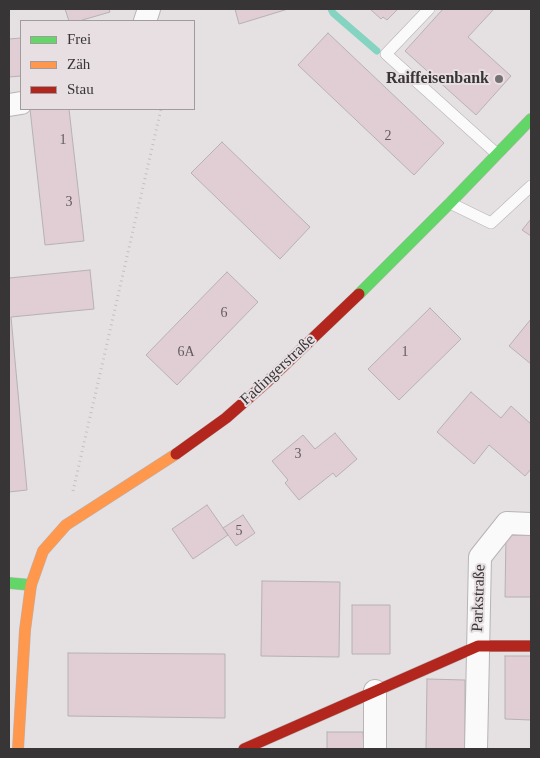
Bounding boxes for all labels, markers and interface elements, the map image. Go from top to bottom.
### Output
legend [20,20,195,110]
text: Frei [67,31,91,47]
text: Zäh [67,56,90,72]
place label: Raiffeisenbank [386,69,489,89]
marker: Raiffeisenbank [493,73,505,85]
text: Stau [67,81,94,97]
house number: 2 [384,128,392,144]
house number: 1 [60,132,66,148]
house number: 3 [66,194,72,210]
house number: 6 [220,305,228,321]
street label: Fadingerstraße [237,331,319,409]
house number: 6A [177,344,195,360]
house number: 1 [402,344,408,360]
house number: 3 [294,446,302,462]
house number: 5 [235,523,242,539]
street label: Parkstraße [468,564,490,632]

